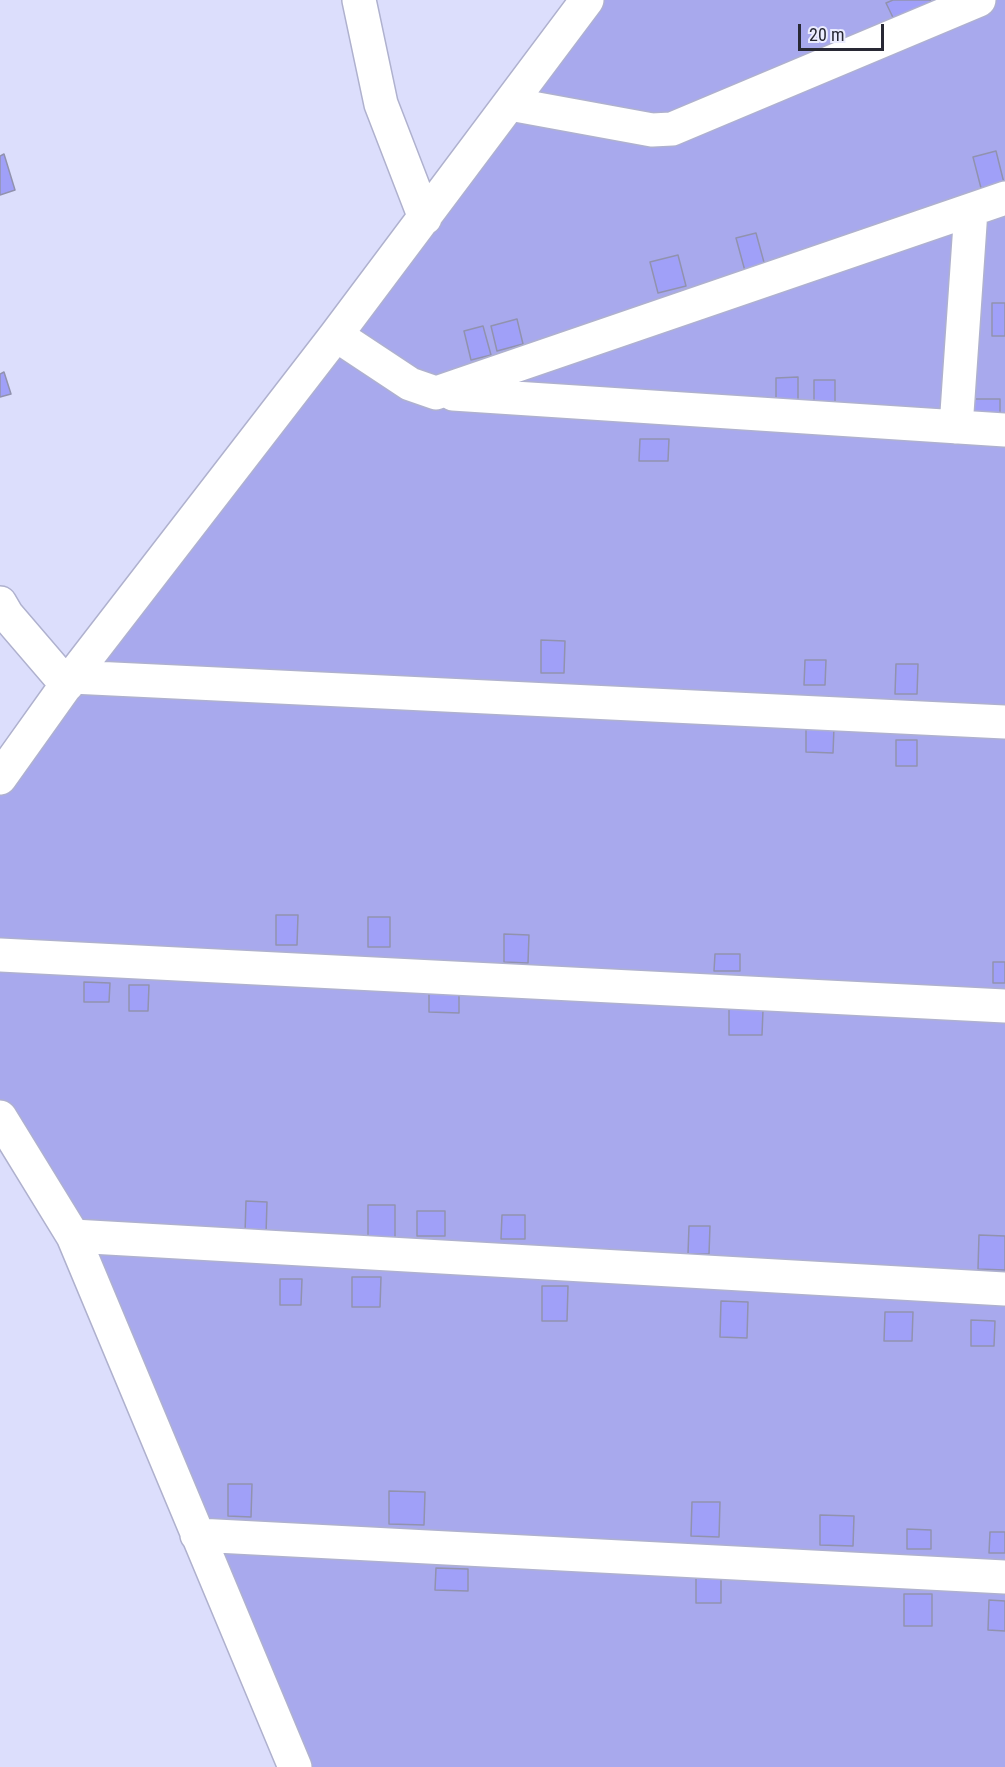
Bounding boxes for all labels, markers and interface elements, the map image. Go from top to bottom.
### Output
scale bar [801,12,886,50]
text: 20 m [809,24,844,45]

